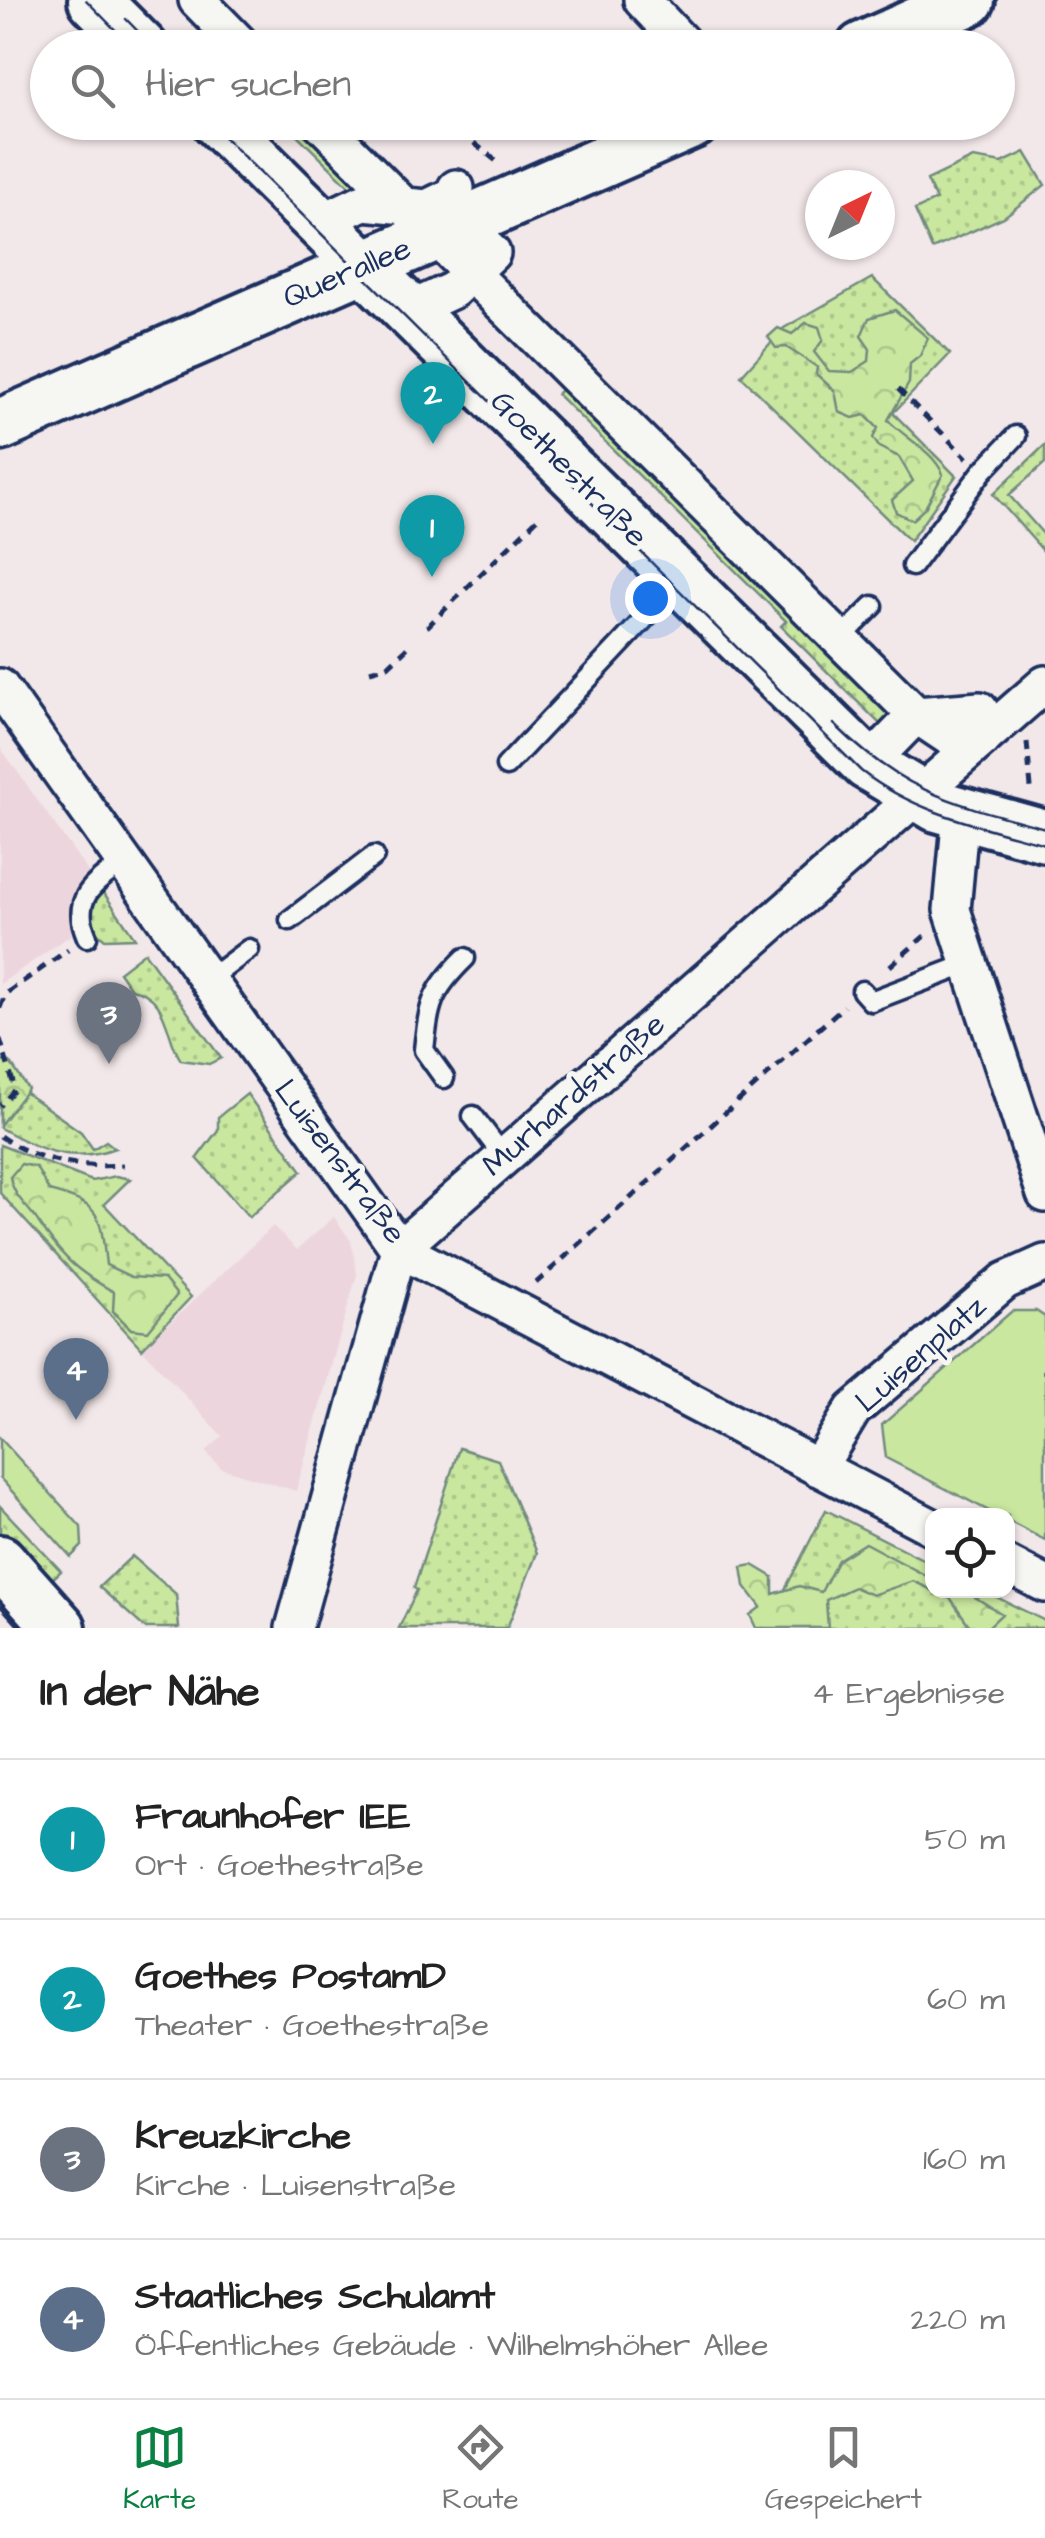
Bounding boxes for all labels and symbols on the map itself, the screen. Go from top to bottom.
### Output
north arrow [805,170,895,260]
street label: Querallee [276,226,418,320]
pin: 2 [400,362,466,444]
street label: Goethestraße [480,380,658,558]
pin: 1 [400,494,464,577]
your location [625,573,676,624]
pin: 3 [76,982,142,1064]
street label: Murhardstraße [473,1003,675,1187]
street label: Luisenstraße [263,1070,417,1254]
street label: Luisenplatz [846,1284,996,1424]
pin: 4 [44,1338,108,1420]

